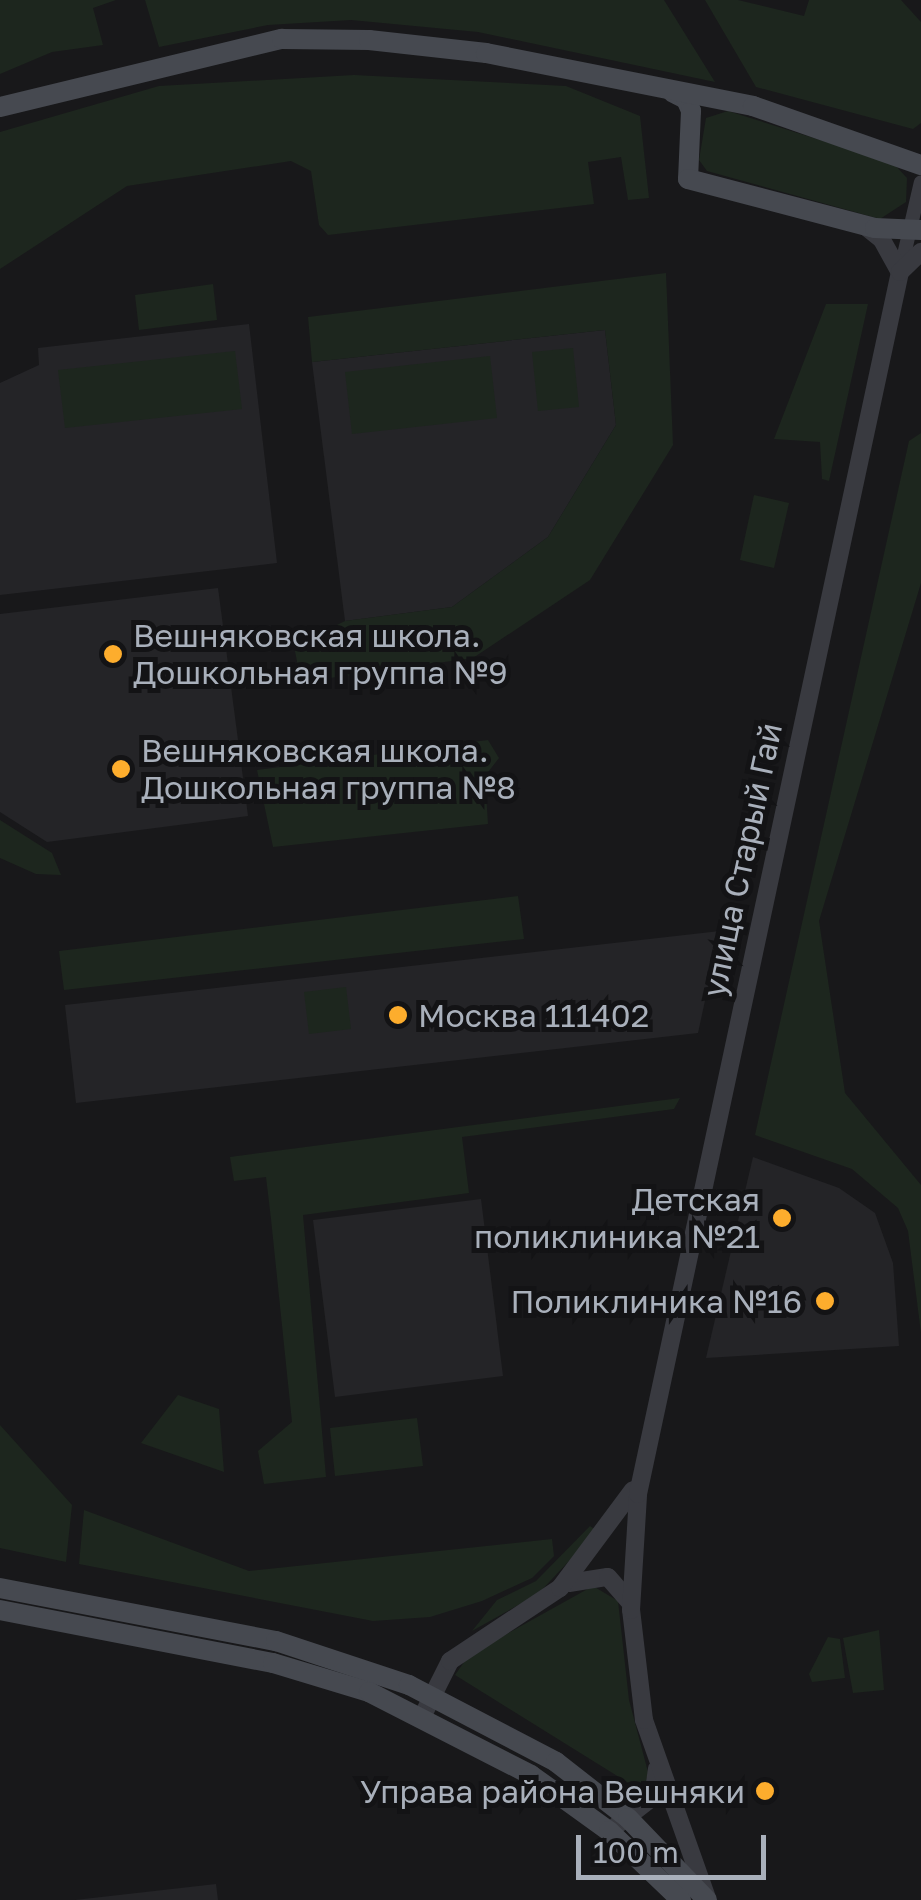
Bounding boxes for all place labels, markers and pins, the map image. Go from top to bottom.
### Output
place label: Вешняковская школа. Дошкольная группа №9 [133,617,508,692]
marker: Вешняковская школа. Дошкольная группа №9 [102,643,124,665]
place label: Вешняковская школа. Дошкольная группа №8 [141,732,516,807]
marker: Вешняковская школа. Дошкольная группа №8 [110,758,132,780]
place label: Москва 111402 [418,996,649,1034]
marker: Москва 111402 [387,1004,409,1026]
place label: Детская поликлиника №21 [474,1181,760,1256]
marker: Детская поликлиника №21 [769,1205,795,1231]
place label: Поликлиника №16 [510,1282,802,1320]
marker: Поликлиника №16 [812,1288,838,1314]
place label: Управа района Вешняки [360,1772,745,1810]
marker: Управа района Вешняки [754,1780,776,1802]

